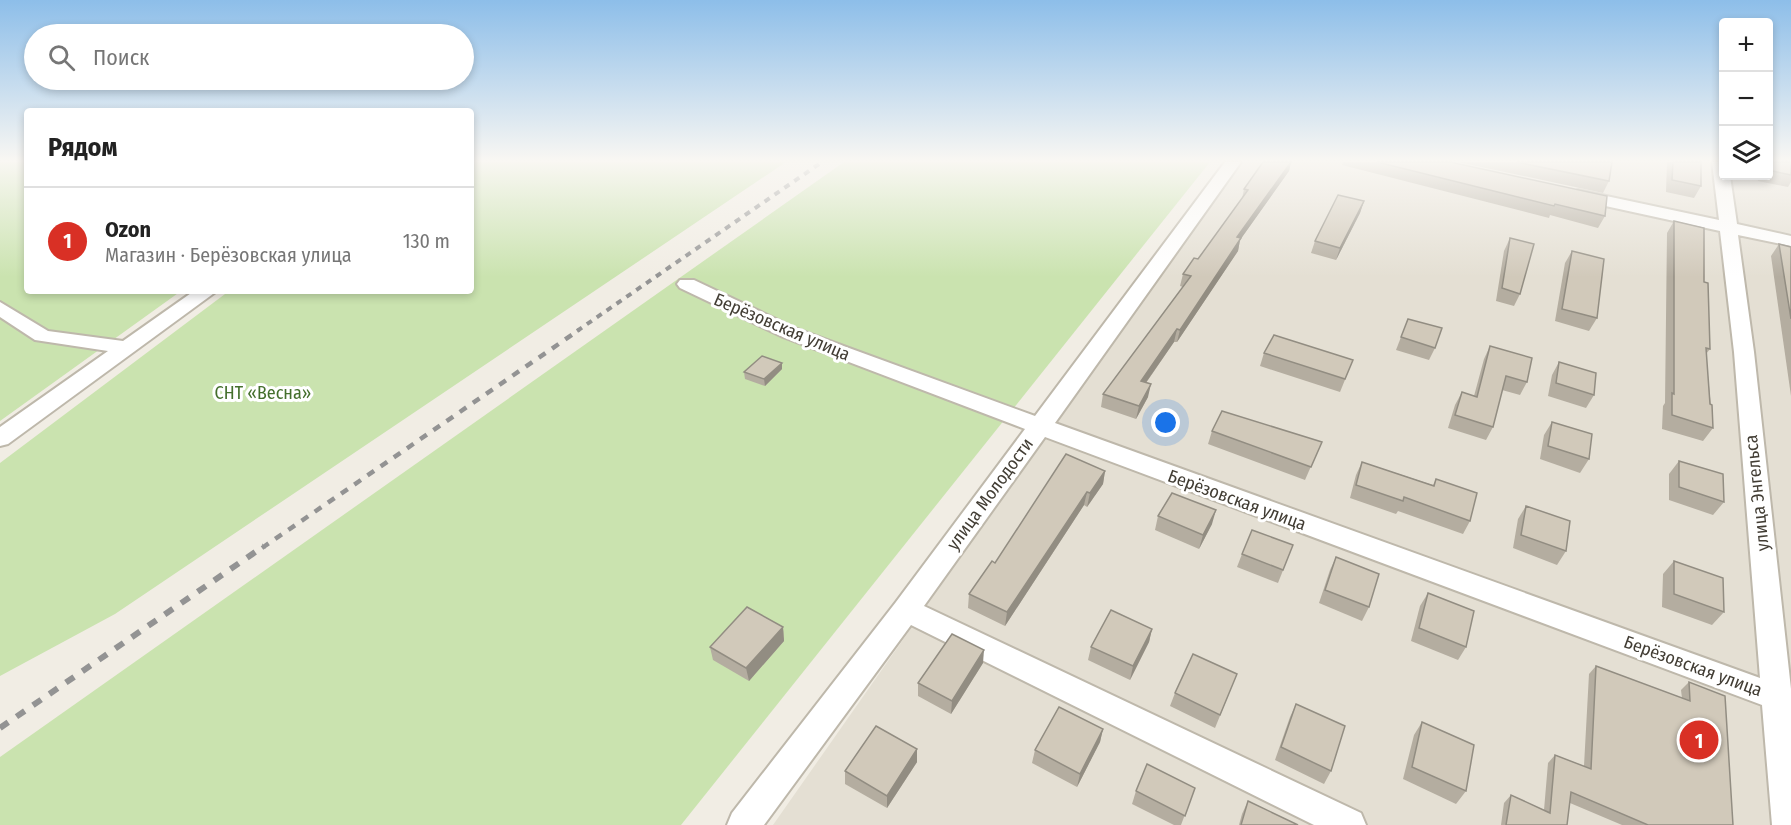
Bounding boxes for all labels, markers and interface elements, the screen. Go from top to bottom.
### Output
map controls [1719,18,1773,180]
button: + [1719,18,1773,72]
search box [24,24,474,90]
icon: search [45,41,78,74]
text: Поиск [93,44,149,71]
button: − [1719,72,1773,126]
button: layers [1719,126,1773,180]
text: Рядом [48,132,117,163]
text: Ozon [105,216,151,243]
text: 1 [63,229,72,253]
text: 130 m [403,229,450,253]
text: Магазин · Берёзовская улица [105,243,352,267]
street label: Берёзовская улица [711,288,854,366]
park label: СНТ «Весна» [215,382,311,404]
your location [1151,408,1180,437]
street label: улица Молодости [942,434,1038,554]
street label: улица Энгельса [1740,434,1774,552]
street label: Берёзовская улица [1165,465,1309,535]
street label: Берёзовская улица [1621,631,1765,701]
pin: 1 [1680,718,1718,762]

